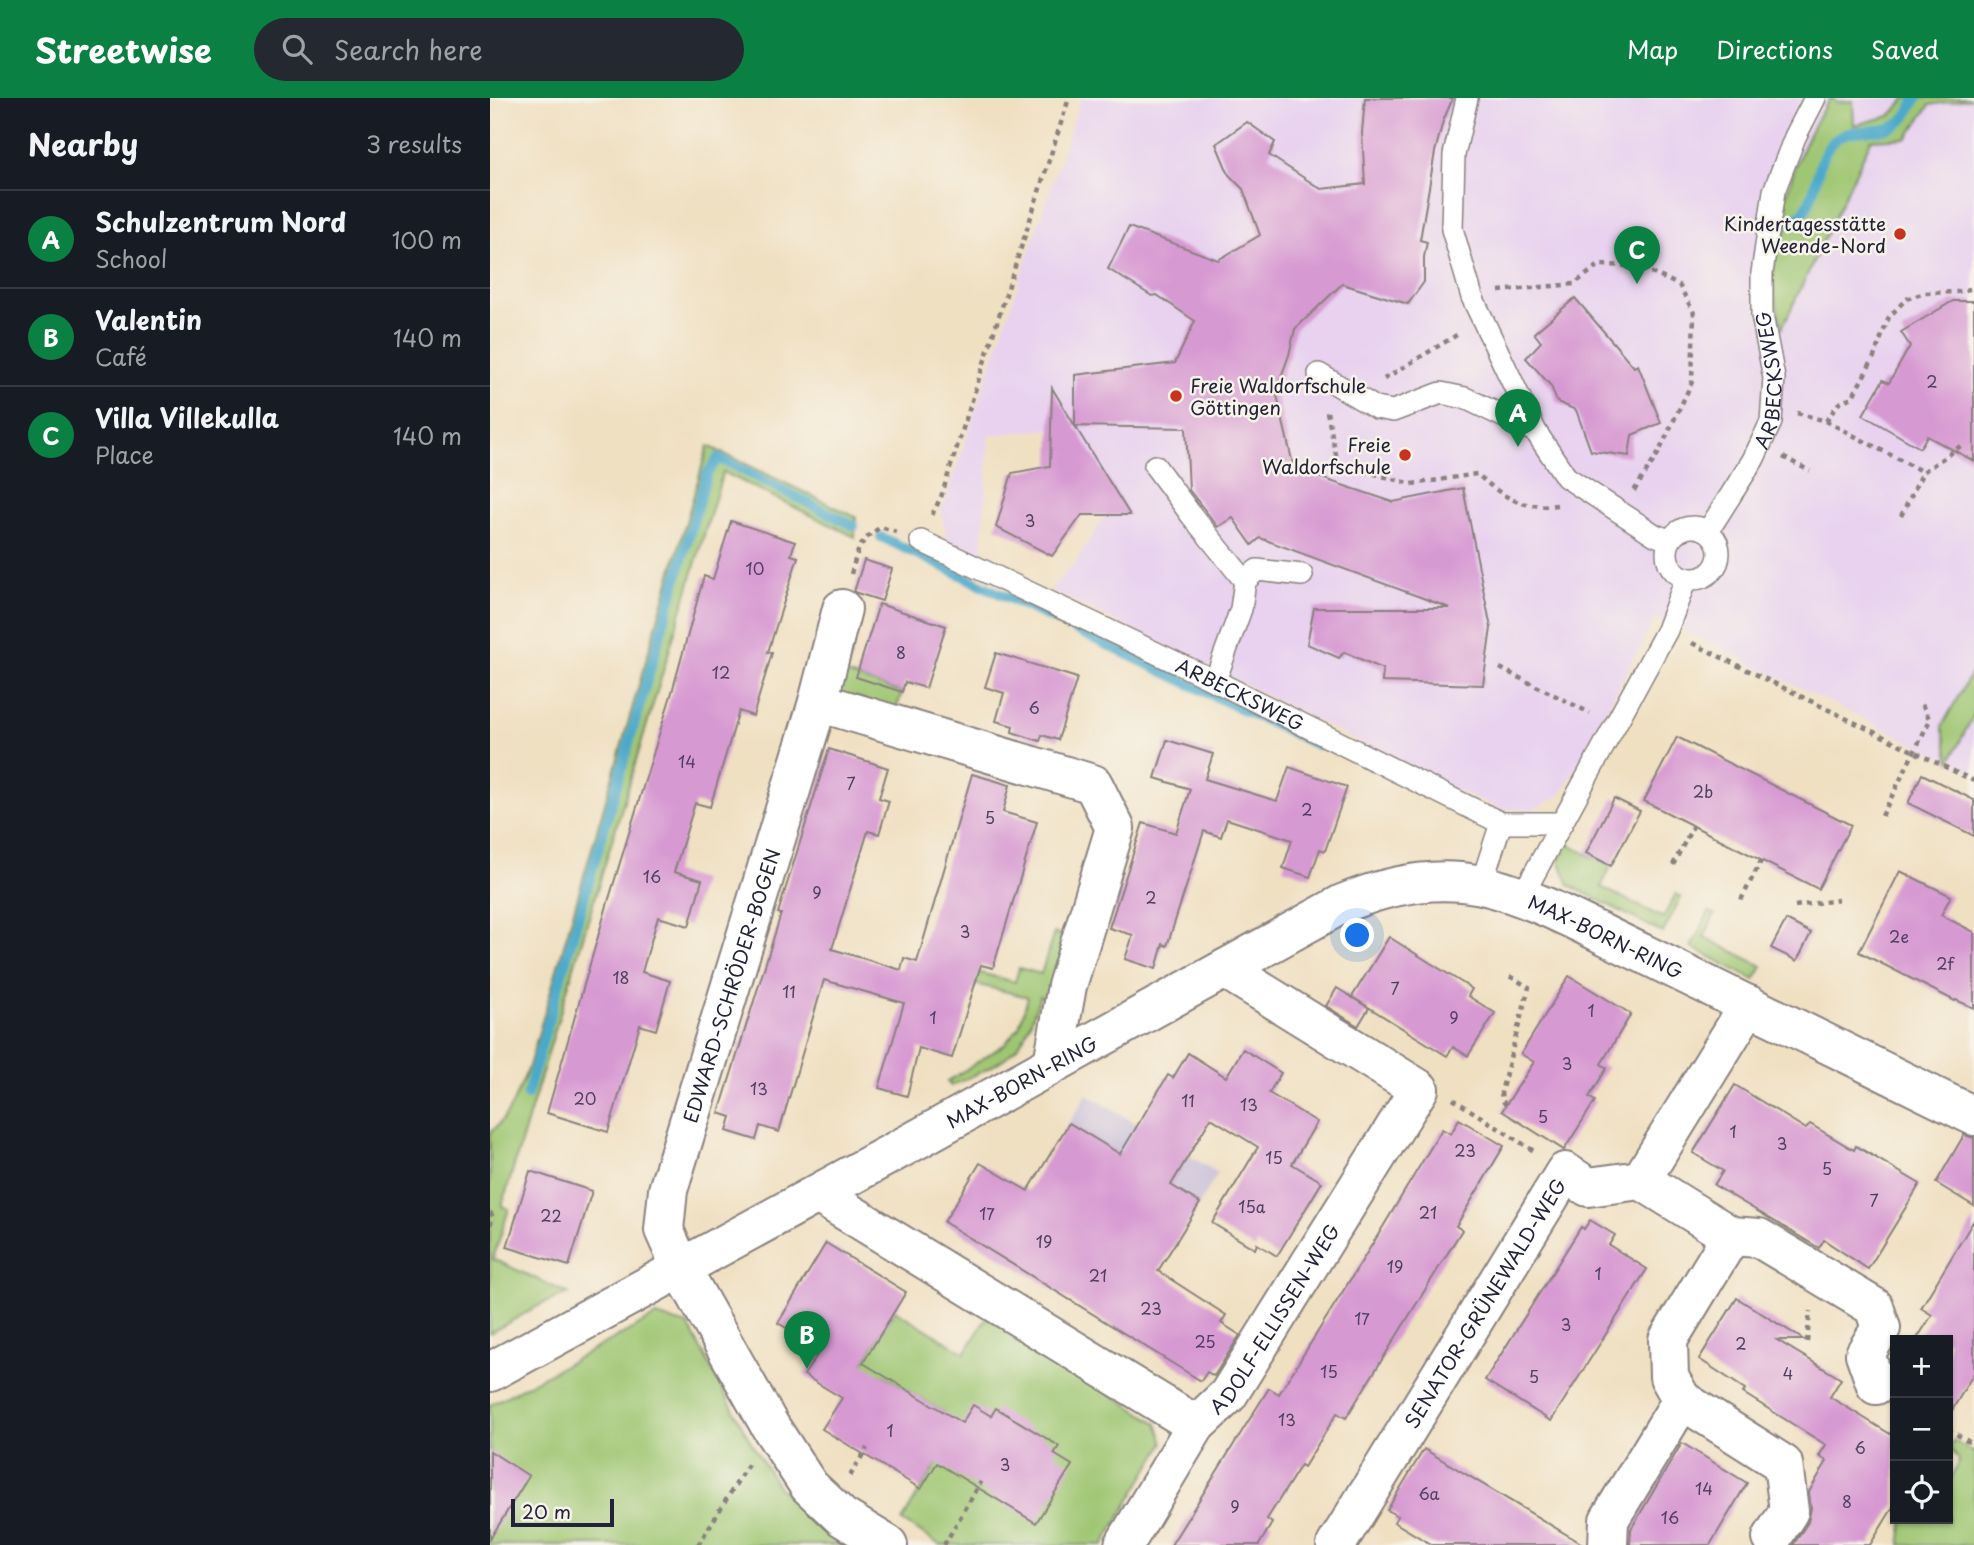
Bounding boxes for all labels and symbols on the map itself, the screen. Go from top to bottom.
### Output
place label: Kindertagesstätte Weende-Nord [1724,209,1886,259]
pin: C [1614,226,1660,284]
marker: Kindertagesstätte Weende-Nord [1892,226,1908,242]
street label: ARBECKSWEG [1746,309,1789,453]
house number: 2 [1926,369,1938,393]
place label: Freie Waldorfschule Göttingen [1190,371,1366,421]
marker: Freie Waldorfschule Göttingen [1168,388,1184,404]
pin: A [1495,389,1541,447]
place label: Freie Waldorfschule [1262,430,1391,480]
marker: Freie Waldorfschule [1397,447,1413,463]
house number: 3 [1025,508,1035,532]
house number: 10 [746,556,764,580]
house number: 8 [896,640,906,664]
street label: ARBECKSWEG [1172,651,1309,737]
house number: 12 [712,660,730,684]
house number: 6 [1028,695,1040,719]
house number: 14 [678,749,696,773]
house number: 7 [846,771,856,795]
house number: 2b [1693,779,1713,803]
house number: 2 [1301,797,1313,821]
house number: 5 [985,805,995,829]
street label: EDWARD-SCHRÖDER-BOGEN [676,845,786,1126]
house number: 16 [643,864,661,888]
house number: 9 [812,880,822,904]
house number: 2 [1145,885,1157,909]
street label: MAX-BORN-RING [1524,887,1688,985]
your location [1340,918,1374,952]
house number: 3 [960,919,970,943]
house number: 2e [1889,924,1909,948]
house number: 2f [1936,951,1955,975]
house number: 18 [612,965,630,989]
house number: 7 [1390,976,1400,1000]
house number: 11 [782,979,796,1003]
house number: 1 [1587,998,1595,1022]
house number: 1 [929,1005,937,1029]
house number: 9 [1449,1005,1459,1029]
street label: MAX-BORN-RING [941,1028,1103,1135]
house number: 3 [1562,1051,1572,1075]
house number: 13 [750,1076,768,1100]
house number: 20 [574,1086,596,1110]
house number: 11 [1181,1088,1195,1112]
house number: 13 [1240,1092,1258,1116]
house number: 5 [1538,1104,1548,1128]
house number: 1 [1729,1119,1737,1143]
house number: 3 [1777,1131,1787,1155]
house number: 23 [1454,1138,1476,1162]
house number: 15 [1265,1145,1283,1169]
house number: 5 [1822,1156,1832,1180]
street label: SENATOR-GRÜNEWALD-WEG [1397,1173,1572,1433]
house number: 7 [1869,1188,1879,1212]
house number: 15a [1238,1194,1266,1218]
house number: 21 [1419,1200,1437,1224]
house number: 17 [979,1201,995,1225]
house number: 22 [540,1203,562,1227]
street label: ADOLF-ELLISSEN-WEG [1203,1218,1346,1420]
house number: 19 [1036,1229,1052,1253]
house number: 19 [1387,1254,1403,1278]
house number: 1 [1594,1261,1602,1285]
house number: 21 [1089,1263,1107,1287]
house number: 23 [1140,1296,1162,1320]
house number: 17 [1354,1306,1370,1330]
pin: B [784,1311,830,1369]
house number: 3 [1561,1312,1571,1336]
house number: 25 [1194,1329,1216,1353]
house number: 2 [1735,1331,1747,1355]
house number: 15 [1320,1359,1338,1383]
house number: 4 [1783,1361,1793,1385]
house number: 5 [1529,1364,1539,1388]
house number: 13 [1278,1407,1296,1431]
house number: 1 [886,1418,894,1442]
house number: 6 [1854,1435,1866,1459]
house number: 3 [1000,1452,1010,1476]
house number: 14 [1695,1476,1713,1500]
house number: 6a [1418,1481,1440,1505]
house number: 8 [1842,1489,1852,1513]
house number: 9 [1230,1494,1240,1518]
scale bar [511,1496,614,1528]
house number: 16 [1661,1505,1679,1529]

